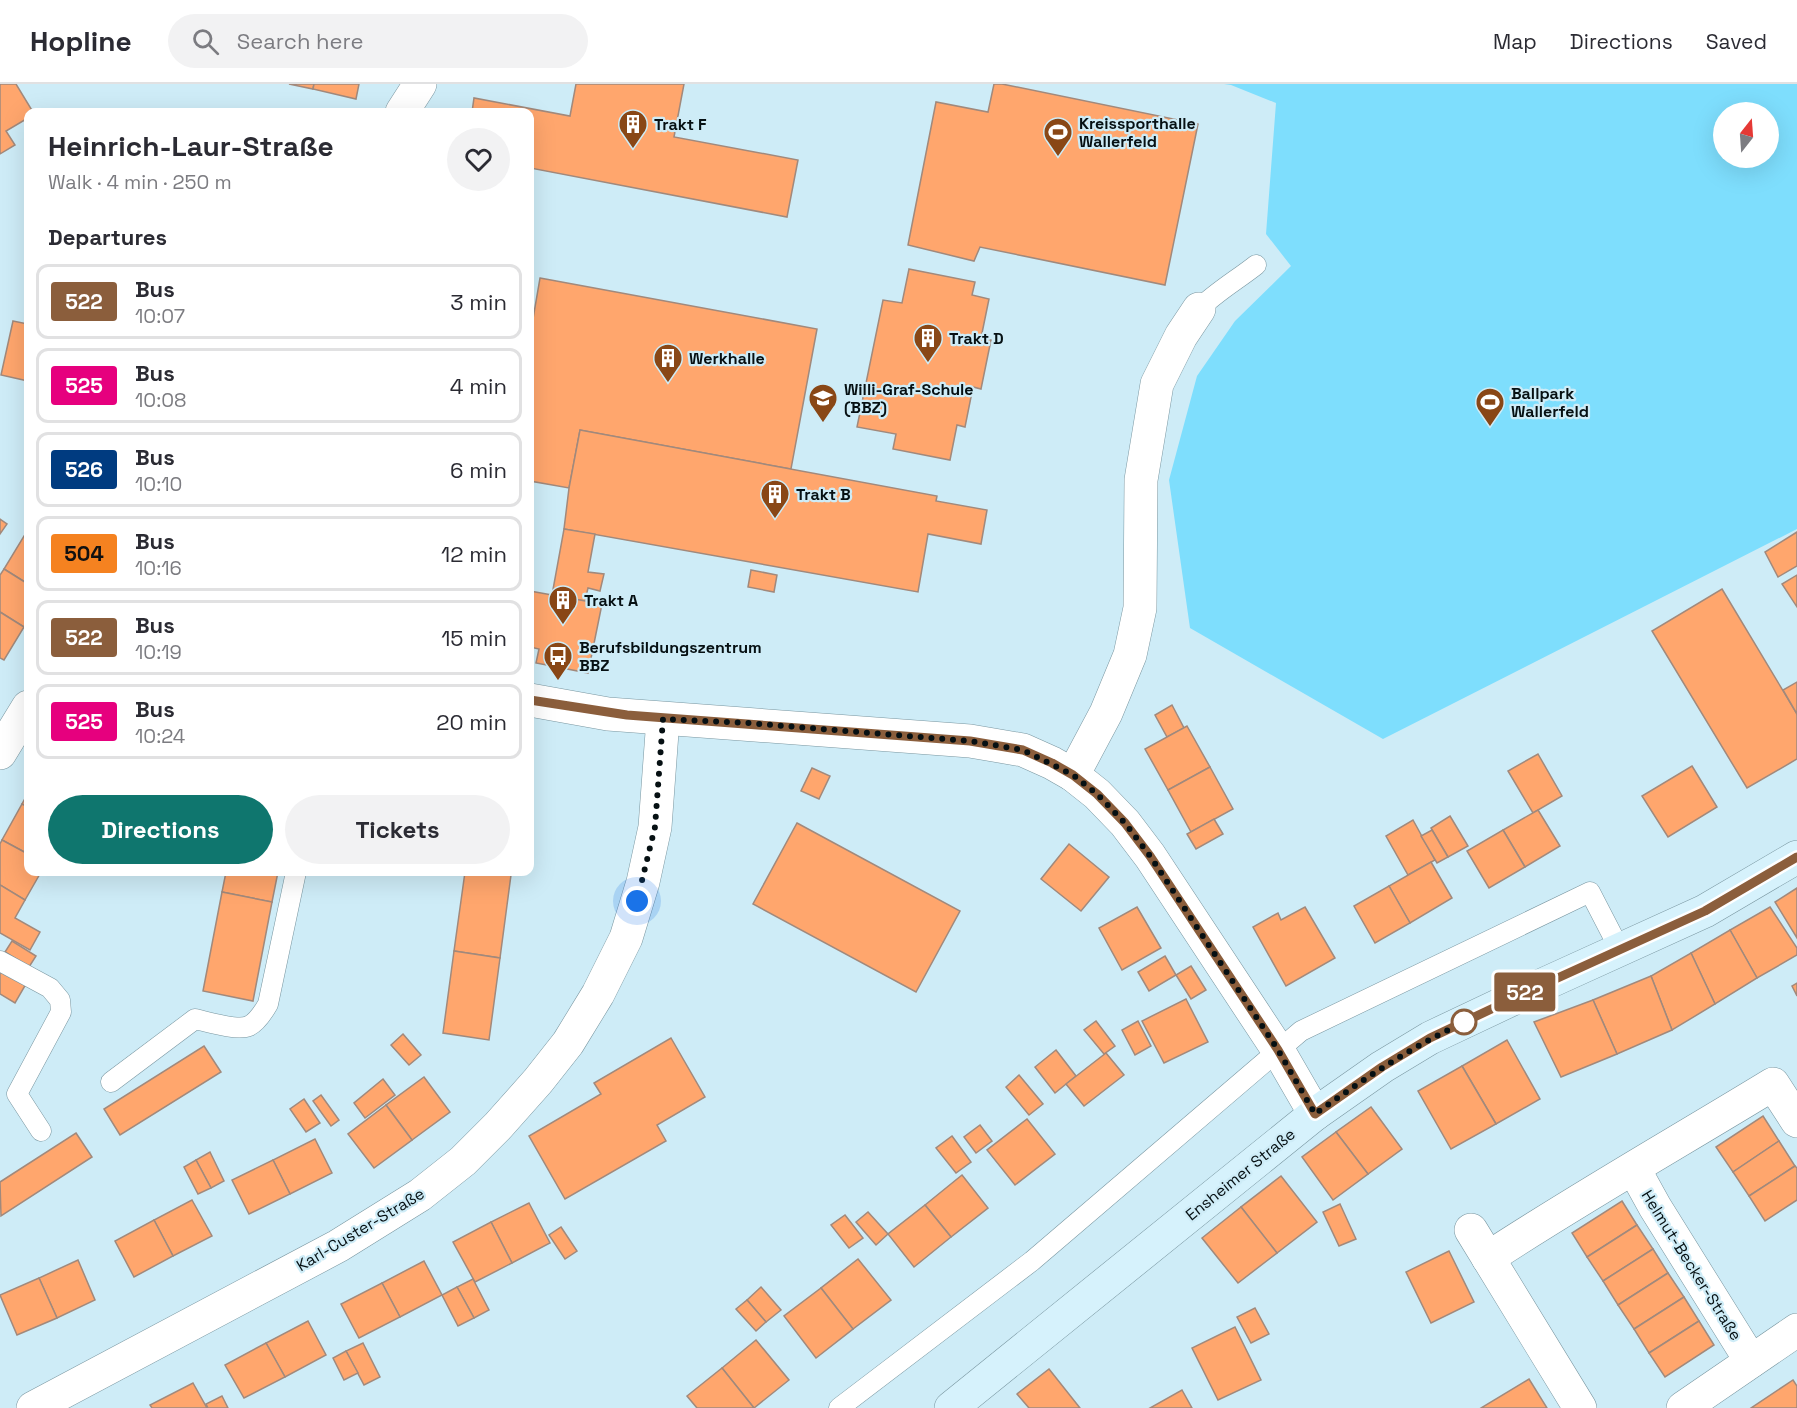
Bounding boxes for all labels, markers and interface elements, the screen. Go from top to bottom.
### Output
search box [168,14,588,68]
text: Hopline [30,23,132,59]
icon: search [189,25,222,58]
text: Search here [237,27,363,55]
text: Map [1493,28,1537,55]
text: Directions [1570,28,1673,55]
text: Saved [1706,28,1767,55]
north arrow [1713,102,1779,168]
map controls [1713,102,1779,168]
building icon: Trakt F [617,108,649,150]
place label: Kreissporthalle Wallerfeld [1079,113,1196,152]
place label: Trakt F [654,114,707,135]
sports icon: Kreissporthalle Wallerfeld [1042,116,1074,158]
text: Heinrich-Laur-Straße [48,128,334,164]
button: heart [447,128,510,191]
text: Walk · 4 min · 250 m [48,169,232,195]
text: Departures [48,223,167,251]
text: Bus [135,275,175,303]
text: 522 [65,288,103,315]
text: 3 min [450,288,507,316]
text: 10:07 [135,303,185,329]
building icon: Trakt D [912,322,944,364]
place label: Trakt D [949,328,1004,349]
building icon: Werkhalle [652,342,684,384]
place label: Werkhalle [689,348,765,369]
text: Bus [135,359,175,387]
text: 525 [65,372,103,399]
text: 4 min [450,372,507,400]
place label: Willi-Graf-Schule (BBZ) [844,379,974,418]
school or university icon: Willi-Graf-Schule (BBZ) [807,382,839,424]
place label: Ballpark Wallerfeld [1511,383,1589,422]
sports icon: Ballpark Wallerfeld [1474,386,1506,428]
text: 10:08 [135,387,187,413]
text: Bus [135,443,175,471]
text: 526 [65,456,103,483]
text: 6 min [450,456,507,484]
text: 10:10 [135,471,182,497]
building icon: Trakt B [759,478,791,520]
place label: Trakt B [796,484,851,505]
text: Bus [135,527,175,555]
text: 504 [64,540,104,567]
text: 12 min [441,540,507,568]
text: 10:16 [135,555,182,581]
building icon: Trakt A [547,584,579,626]
place label: Trakt A [584,590,638,611]
text: Bus [135,611,175,639]
text: 522 [65,624,103,651]
text: 15 min [441,624,507,652]
place label: Berufsbildungszentrum BBZ [579,637,762,676]
text: 10:19 [135,639,182,665]
bus stop icon: Berufsbildungszentrum BBZ [542,640,574,682]
text: Bus [135,695,175,723]
text: 525 [65,708,103,735]
text: 20 min [436,708,507,736]
text: 10:24 [135,723,185,749]
button: Directions [48,795,273,864]
button: Tickets [285,795,510,864]
your location [622,886,652,916]
line badge: 522 [1490,972,1559,1012]
text: 522 [1506,979,1544,1006]
unlabelled marker [1451,1009,1477,1035]
street label: Ensheimer Straße [1181,1124,1300,1225]
street label: Karl-Custer-Straße [292,1183,428,1276]
street label: Helmut-Becker-Straße [1637,1186,1746,1344]

